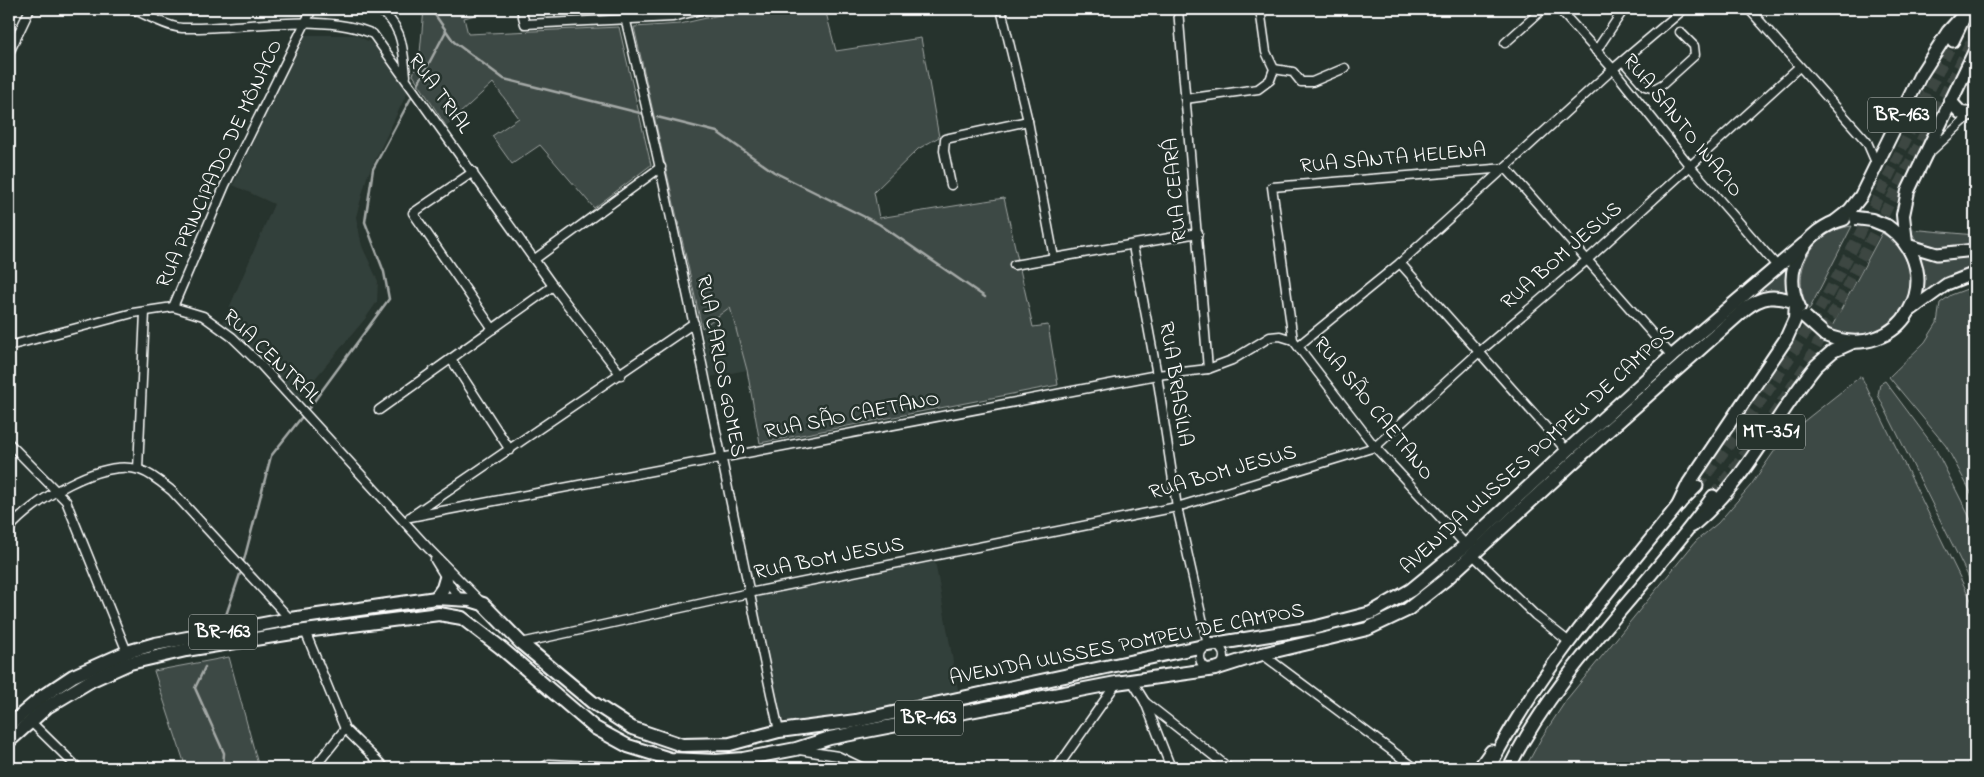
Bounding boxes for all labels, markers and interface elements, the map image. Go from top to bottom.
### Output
street label: RUA PRINCIPADO DE MÔNACO [149,35,291,293]
street label: RUA TRIAL [400,48,478,140]
street label: RUA SANTO INACIO [1615,48,1749,204]
road number: BR-163 [1868,98,1936,132]
street label: RUA CEARÁ [1155,136,1196,244]
street label: RUA SANTA HELENA [1299,136,1487,182]
street label: RUA BOM JESUS [1495,195,1629,317]
street label: RUA CARLOS GOMES [688,272,752,460]
street label: RUA CENTRAL [215,302,327,412]
street label: AVENIDA ULISSES POMPEU DE CAMPOS [1394,318,1682,582]
street label: RUA BRASÍLIA [1150,320,1200,448]
street label: RUA SÃO CAETANO [1305,331,1441,487]
street label: RUA SÃO CAETANO [762,384,942,448]
road number: MT-351 [1737,414,1805,450]
street label: RUA BOM JESUS [1146,438,1300,508]
street label: RUA BOM JESUS [751,530,907,588]
street label: AVENIDA ULISSES POMPEU DE CAMPOS [947,596,1307,694]
road number: BR-163 [189,614,257,650]
road number: BR-163 [895,700,963,736]

